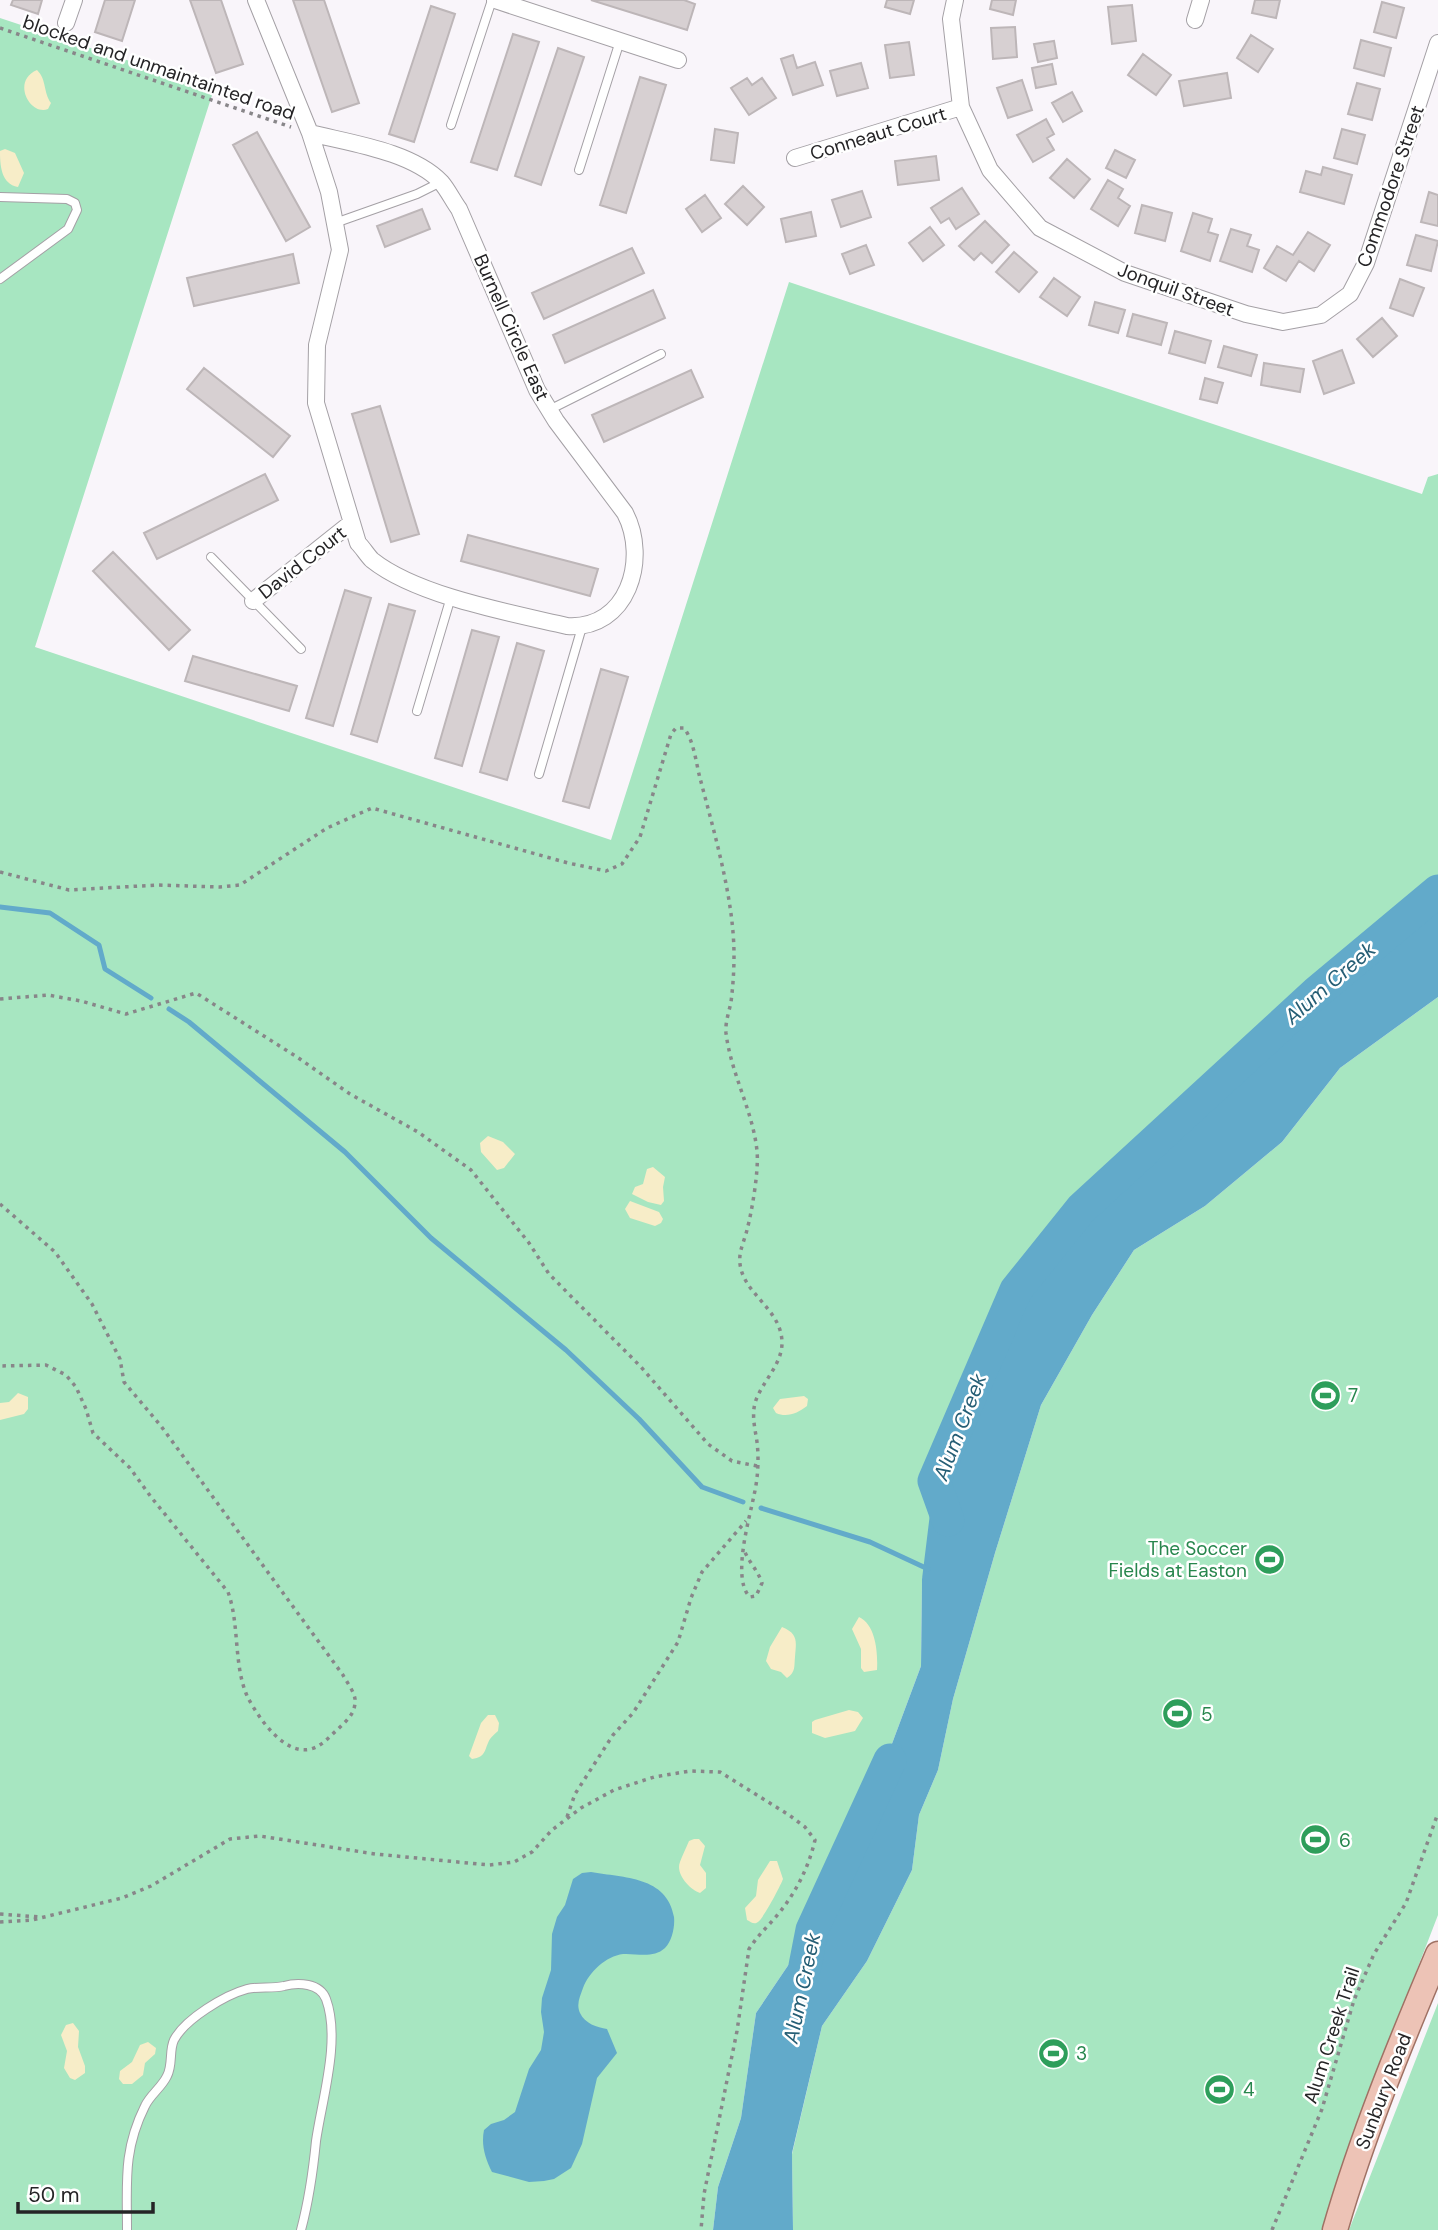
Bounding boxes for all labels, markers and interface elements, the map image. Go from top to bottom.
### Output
street label: blocked and unmaintainted road [20,9,298,126]
street label: Conneaut Court [807,101,949,166]
street label: Commodore Street [1351,102,1430,270]
street label: Burnell Circle East [468,250,555,404]
street label: Jonquil Street [1114,257,1238,322]
street label: David Court [253,520,351,605]
water label: Alum Creek [1278,935,1382,1031]
water label: Alum Creek [926,1369,993,1485]
sports icon: 7 [1308,1378,1342,1412]
place label: 7 [1348,1383,1358,1408]
place label: The Soccer Fields at Easton [1109,1536,1247,1583]
sports icon: The Soccer Fields at Easton [1253,1542,1287,1576]
sports icon: 5 [1161,1697,1195,1731]
place label: 5 [1201,1702,1213,1727]
sports icon: 6 [1299,1823,1333,1857]
place label: 6 [1339,1828,1351,1853]
water label: Alum Creek [776,1930,827,2047]
street label: Alum Creek Trail [1298,1964,1365,2107]
street label: Sunbury Road [1350,2030,1417,2153]
sports icon: 3 [1036,2036,1070,2070]
place label: 3 [1076,2041,1087,2066]
sports icon: 4 [1203,2072,1237,2106]
place label: 4 [1243,2077,1255,2102]
scale bar [18,2170,152,2214]
text: 50 m [28,2181,79,2209]

